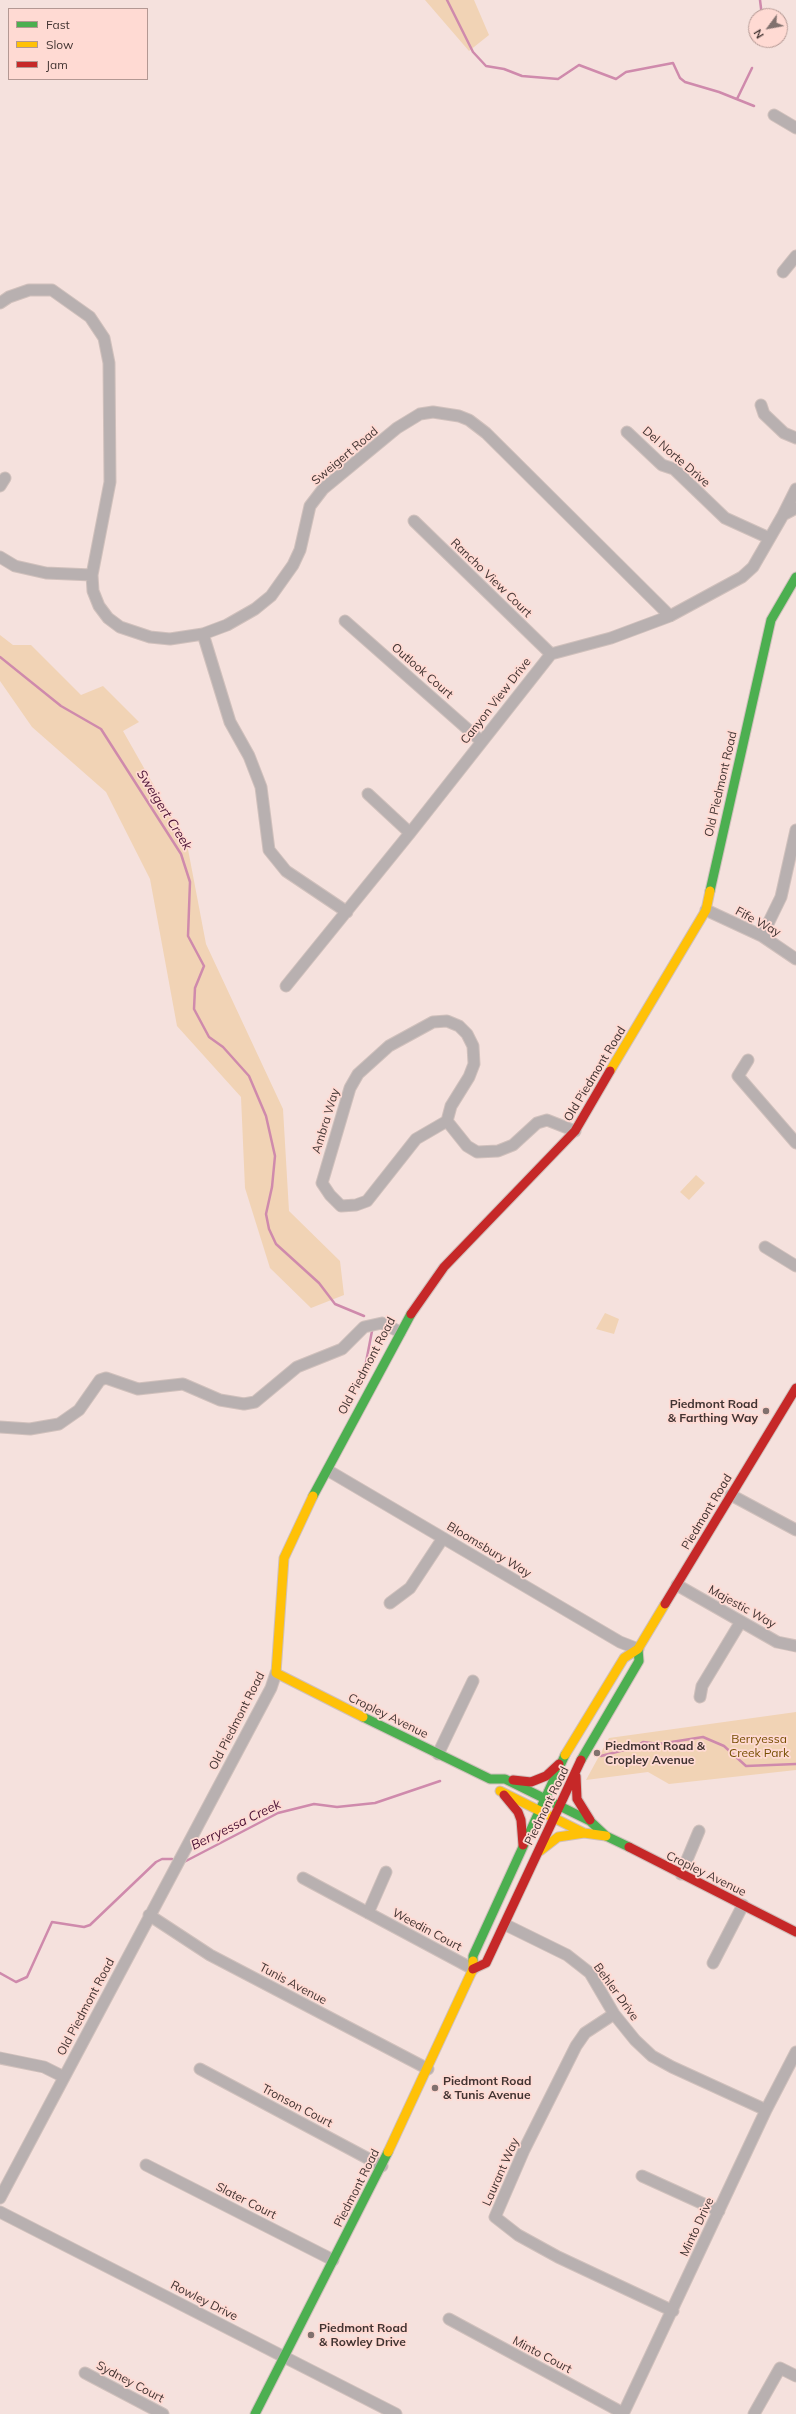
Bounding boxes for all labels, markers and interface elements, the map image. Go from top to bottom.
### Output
legend [8,8,148,80]
north arrow [748,8,788,48]
text: Fast [46,17,70,32]
text: N [751,27,767,41]
text: Slow [46,37,74,52]
text: Jam [46,57,68,72]
street label: Sweigert Road [309,424,381,488]
street label: Del Norte Drive [639,424,713,490]
street label: Rancho View Court [447,536,535,620]
street label: Outlook Court [388,640,456,702]
street label: Canyon View Drive [458,655,534,747]
street label: Old Piedmont Road [702,730,740,838]
water label: Sweigert Creek [133,767,195,853]
street label: Fife Way [733,904,783,940]
street label: Old Piedmont Road [561,1024,629,1124]
street label: Ambra Way [309,1087,343,1155]
street label: Old Piedmont Road [335,1315,399,1417]
place label: Piedmont Road & Farthing Way [668,1397,758,1425]
marker: Piedmont Road & Farthing Way [761,1406,771,1416]
street label: Piedmont Road [679,1472,735,1552]
street label: Bloomsbury Way [444,1519,534,1581]
street label: Majestic Way [706,1583,778,1631]
street label: Old Piedmont Road [206,1670,268,1772]
street label: Cropley Avenue [346,1690,430,1742]
park label: Berryessa Creek Park [729,1732,789,1760]
place label: Piedmont Road & Cropley Avenue [605,1739,705,1767]
marker: Piedmont Road & Cropley Avenue [592,1748,602,1758]
street label: Piedmont Road [522,1764,572,1848]
water label: Berryessa Creek [189,1796,283,1854]
street label: Cropley Avenue [664,1848,748,1900]
street label: Weedin Court [390,1906,464,1954]
street label: Old Piedmont Road [54,1956,118,2058]
street label: Tunis Avenue [257,1960,329,2008]
street label: Behler Drive [590,1960,642,2024]
place label: Piedmont Road & Tunis Avenue [443,2074,531,2102]
street label: Tronson Court [259,2081,335,2131]
marker: Piedmont Road & Tunis Avenue [430,2083,440,2093]
street label: Laurant Way [480,2136,522,2208]
street label: Piedmont Road [331,2147,383,2229]
street label: Slater Court [213,2180,279,2222]
street label: Minto Drive [677,2195,717,2259]
street label: Rowley Drive [168,2278,240,2324]
place label: Piedmont Road & Rowley Drive [319,2321,407,2349]
marker: Piedmont Road & Rowley Drive [306,2330,316,2340]
street label: Minto Court [510,2333,574,2377]
street label: Sydney Court [94,2358,166,2406]

